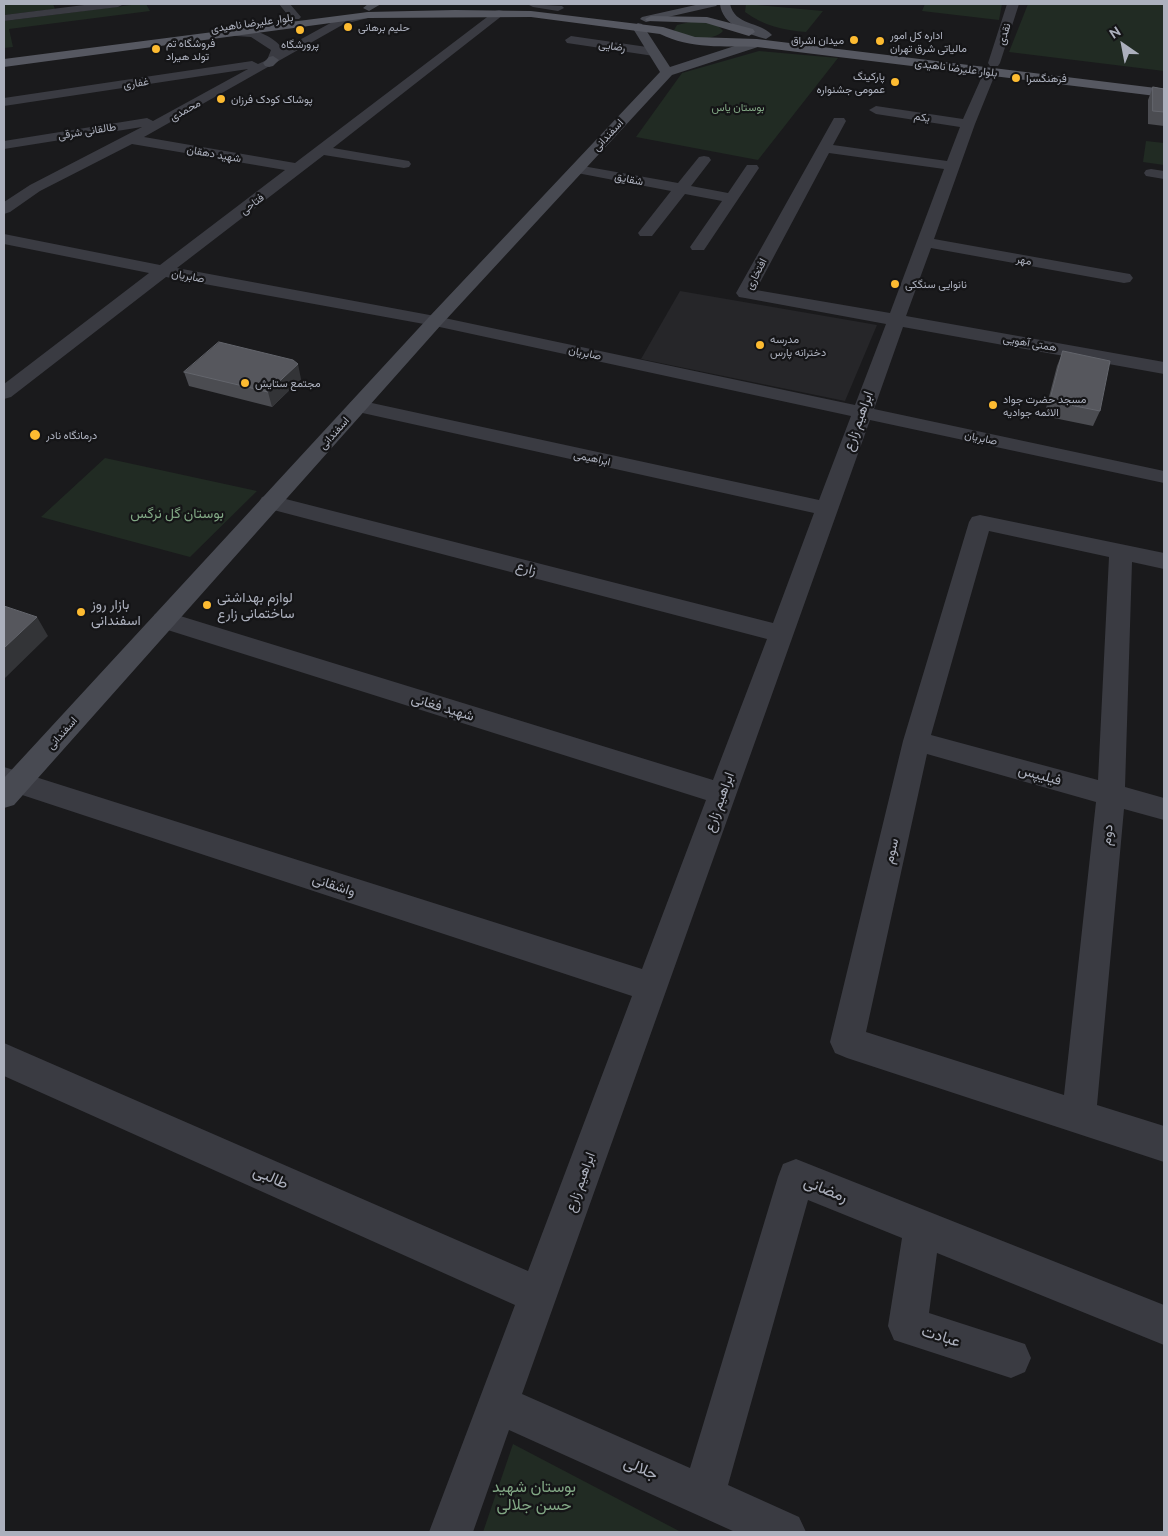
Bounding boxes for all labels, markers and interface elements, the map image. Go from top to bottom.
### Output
street label: بلوار علیرضا ناهیدی [210,11,294,35]
place label: حلیم برهانی [358,20,410,34]
north arrow [1098,20,1148,70]
marker: حلیم برهانی [342,21,354,33]
street label: نقدی [994,21,1014,47]
text: N [1106,23,1124,42]
marker: پرورشگاه [294,24,306,36]
place label: اداره کل امور مالیاتی شرق تهران [890,28,967,54]
place label: میدان اشراق [791,33,844,47]
marker: میدان اشراق [848,34,860,46]
marker: اداره کل امور مالیاتی شرق تهران [874,35,886,47]
place label: فروشگاه تم تولد هیراد [166,36,215,62]
place label: پرورشگاه [281,37,319,51]
street label: رضایی [598,38,626,54]
marker: فروشگاه تم تولد هیراد [150,43,162,55]
street label: بلوار علیرضا ناهیدی [914,56,998,80]
place label: پارکینگ عمومی جشنواره [816,69,885,95]
place label: فرهنگسرا [1026,71,1067,85]
marker: فرهنگسرا [1010,72,1022,84]
street label: غفاری [122,75,150,91]
marker: پارکینگ عمومی جشنواره [889,76,901,88]
place label: پوشاک کودک فرزان [231,92,313,106]
marker: پوشاک کودک فرزان [215,93,227,105]
street label: محمدی [167,96,203,124]
park label: بوستان یاس [711,100,765,114]
street label: یکم [913,109,931,125]
street label: اسفندانی [590,116,626,154]
street label: طالقانی شرقی [57,120,117,142]
street label: شهید دهقان [186,143,242,165]
street label: شقایق [614,170,644,188]
street label: فتاحی [237,191,267,217]
street label: مهر [1015,252,1033,268]
street label: افتخاری [743,256,769,292]
street label: صابریان [170,267,206,285]
place label: نانوایی سنگکی [905,277,967,291]
marker: نانوایی سنگکی [889,278,901,290]
place label: مدرسه دخترانه پارس [770,332,826,358]
street label: همتی آهویی [1002,332,1058,354]
marker: مدرسه دخترانه پارس [754,339,766,351]
street label: صابریان [567,343,603,363]
place label: مجتمع ستایش [255,376,321,390]
marker: مجتمع ستایش [239,377,251,389]
street label: ابراهیم زارع [839,389,877,453]
place label: مسجد حضرت جواد الائمه جوادیه [1003,392,1086,418]
marker: مسجد حضرت جواد الائمه جوادیه [987,399,999,411]
street label: اسفندانی [316,414,352,452]
marker: درمانگاه نادر [28,428,42,442]
place label: درمانگاه نادر [46,428,97,442]
street label: صابریان [963,428,999,448]
street label: ابراهیمی [572,448,612,468]
park label: بوستان گل نرگس [130,505,224,521]
street label: زارع [514,557,538,579]
place label: لوازم بهداشتی ساختمانی زارع [217,589,295,622]
place label: بازار روز اسفندانی [91,596,141,628]
marker: لوازم بهداشتی ساختمانی زارع [201,599,213,611]
marker: بازار روز اسفندانی [75,606,87,618]
street label: شهید فغانی [410,689,476,725]
street label: اسفندانی [44,714,80,752]
street label: فیلیپس [1017,761,1063,789]
street label: ابراهیم زارع [700,770,738,834]
street label: دوم [1098,824,1116,846]
street label: سوم [880,837,902,865]
street label: واشقانی [310,870,358,900]
street label: ابراهیم زارع [561,1150,599,1214]
street label: طالبی [250,1161,292,1193]
street label: رمضانی [801,1172,851,1206]
street label: عبادت [919,1321,963,1351]
street label: جلالی [621,1452,661,1484]
park label: بوستان شهید حسن جلالی [492,1477,576,1515]

